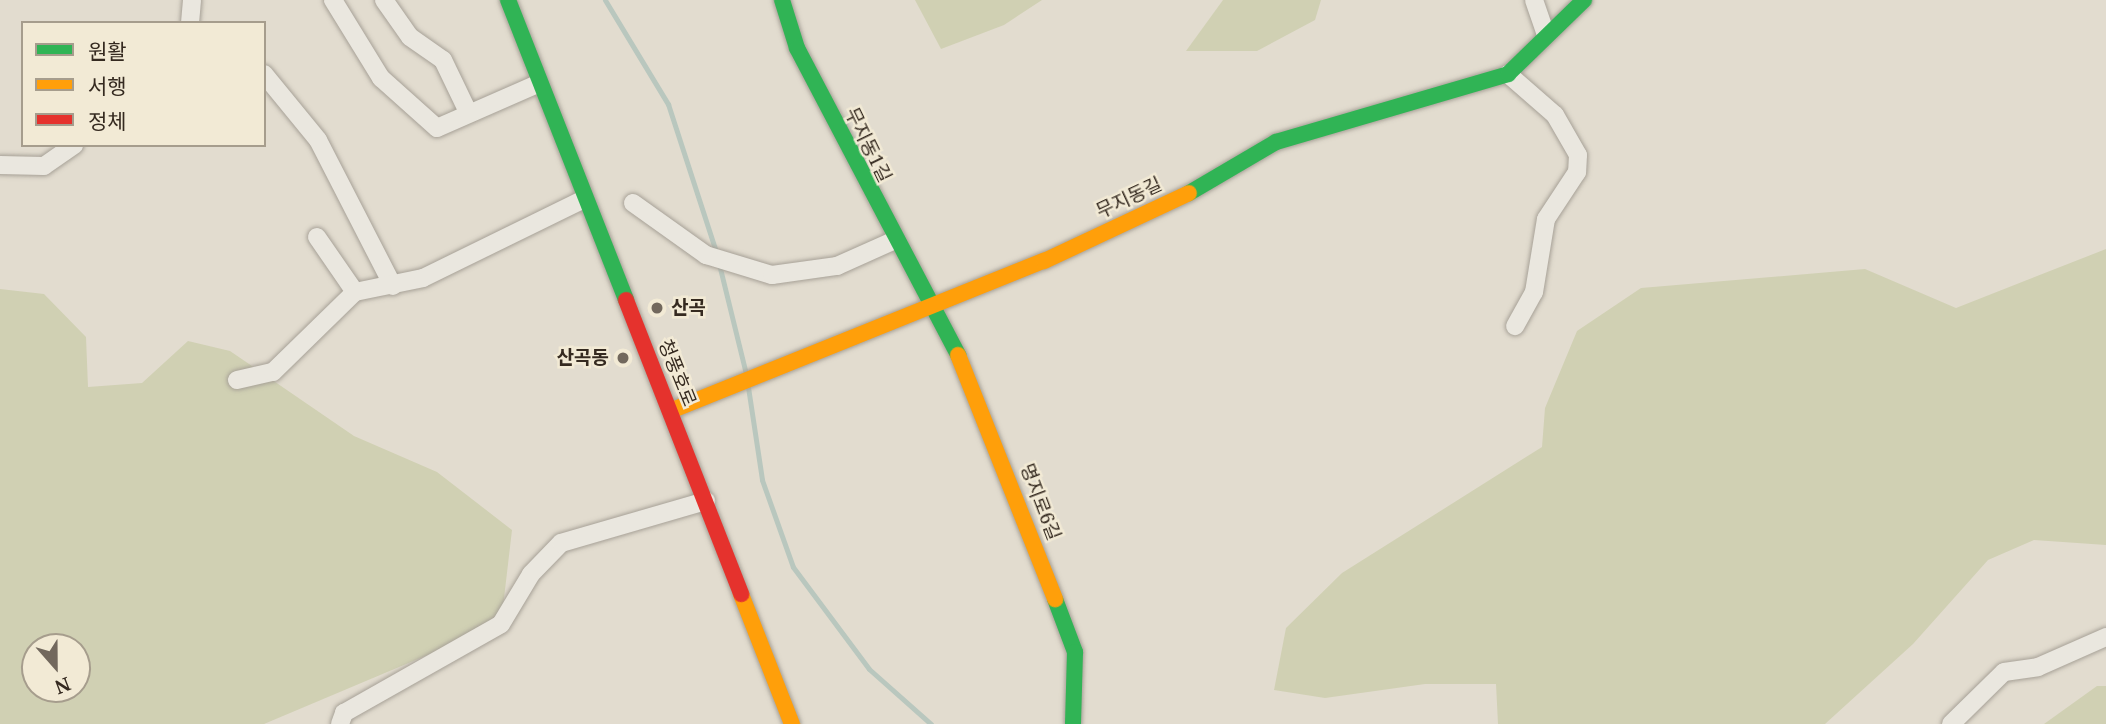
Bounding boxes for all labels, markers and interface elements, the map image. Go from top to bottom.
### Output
legend [21,21,266,147]
text: 원활 [88,37,127,65]
text: 서행 [88,72,127,100]
street label: 무지동1길 [840,104,896,186]
text: 정체 [88,107,127,135]
street label: 무지동길 [1092,173,1166,223]
place label: 산곡 [671,297,706,319]
marker: 산곡 [649,300,665,316]
street label: 청풍호로 [653,336,701,410]
place label: 산곡동 [557,347,609,369]
marker: 산곡동 [615,350,631,366]
street label: 명지로6길 [1015,460,1065,544]
north arrow [21,633,91,703]
text: N [51,671,74,701]

